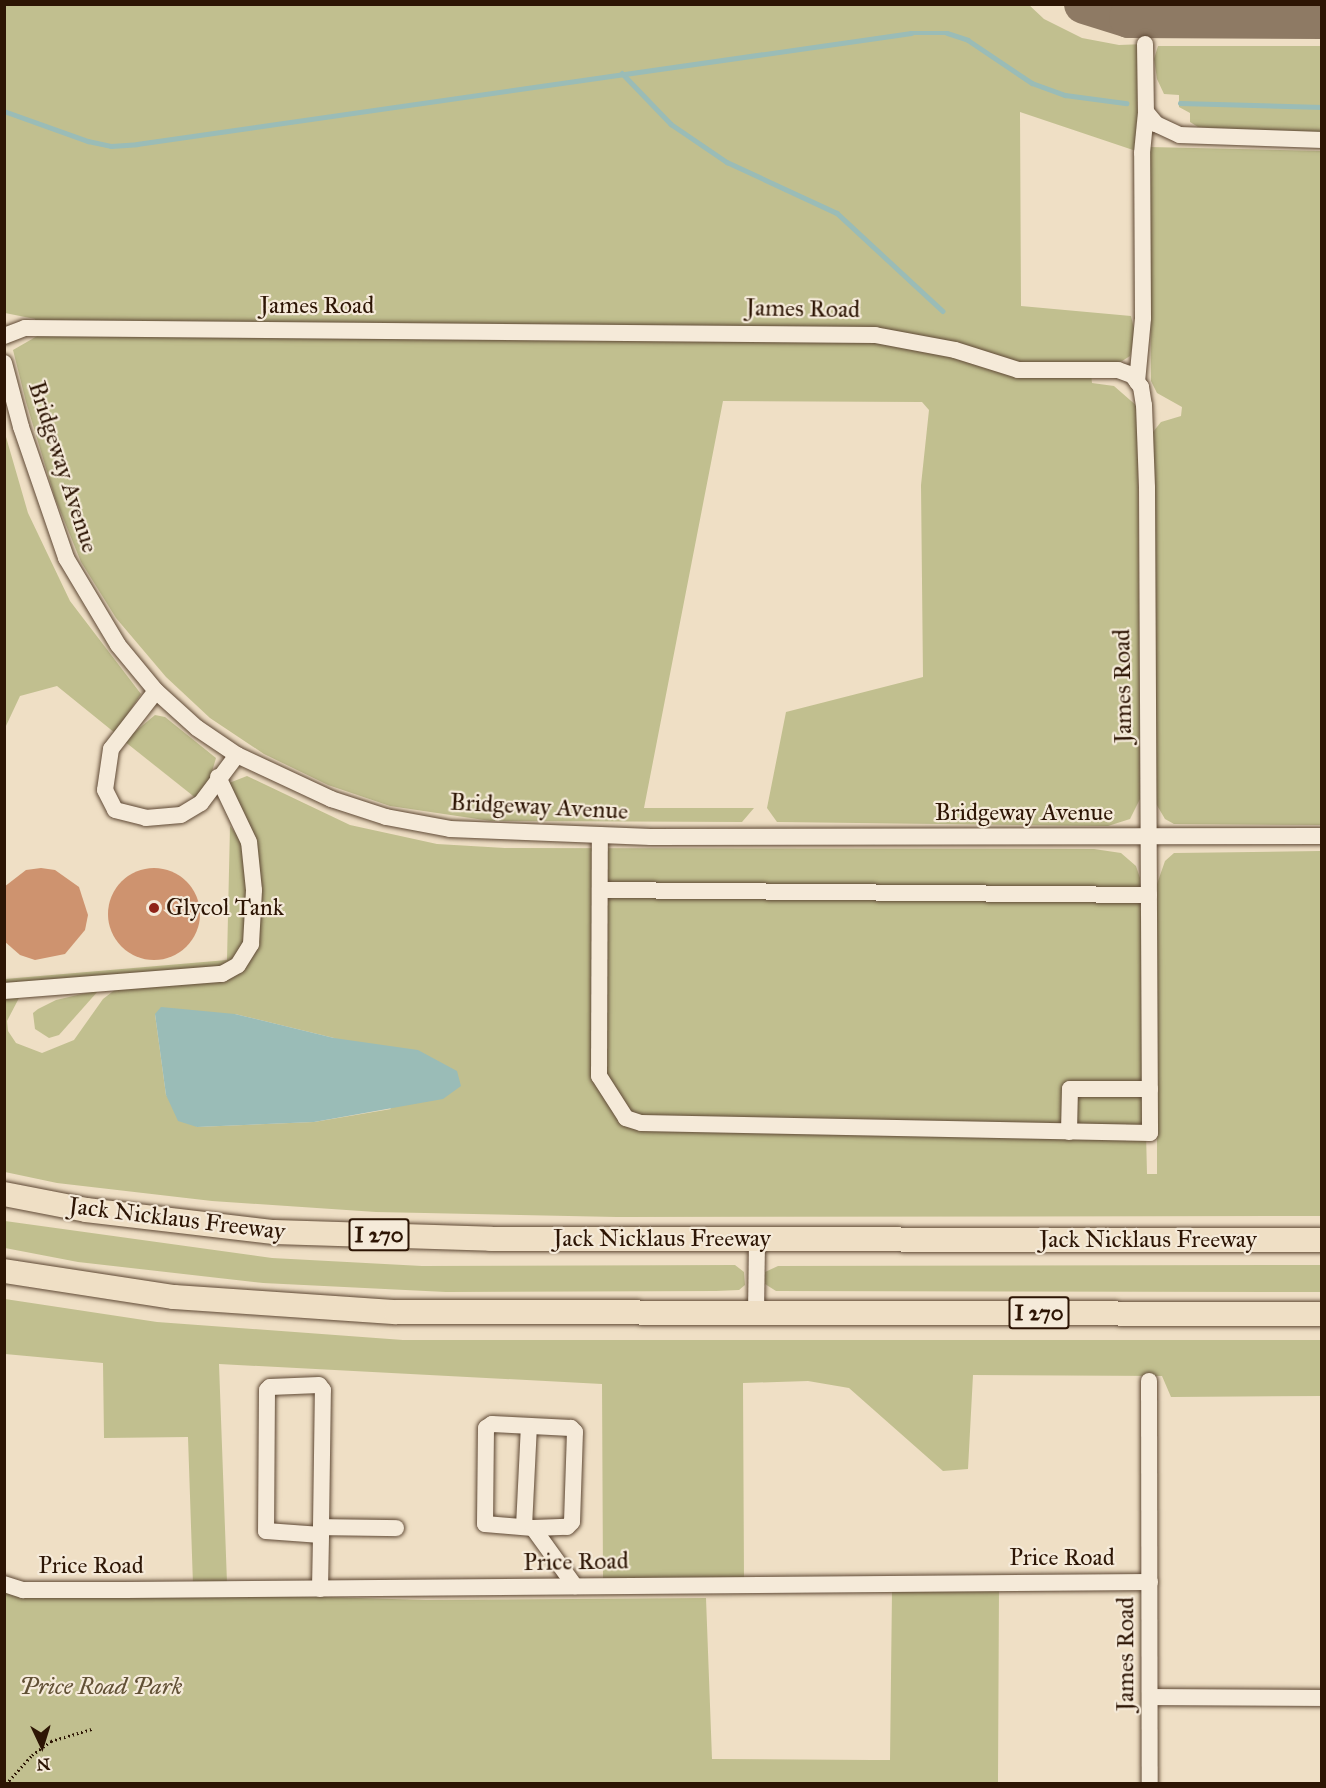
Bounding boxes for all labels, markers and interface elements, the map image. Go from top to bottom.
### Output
street label: James Road [260,292,374,320]
street label: James Road [746,294,860,324]
street label: Bridgeway Avenue [22,378,104,556]
street label: James Road [1108,629,1138,743]
street label: Bridgeway Avenue [449,788,629,826]
street label: Bridgeway Avenue [935,799,1113,827]
place label: Glycol Tank [166,894,284,922]
marker: Glycol Tank [147,901,161,915]
street label: Jack Nicklaus Freeway [67,1191,287,1247]
road number: I 270 [348,1216,410,1254]
street label: Jack Nicklaus Freeway [553,1225,771,1253]
street label: Jack Nicklaus Freeway [1039,1226,1257,1254]
road number: I 270 [1008,1294,1070,1332]
street label: Price Road [1009,1544,1115,1572]
street label: Price Road [523,1547,629,1577]
street label: Price Road [38,1552,144,1580]
street label: James Road [1112,1597,1140,1711]
park label: Price Road Park [20,1673,182,1701]
north arrow [12,1716,72,1776]
text: N [36,1755,51,1774]

